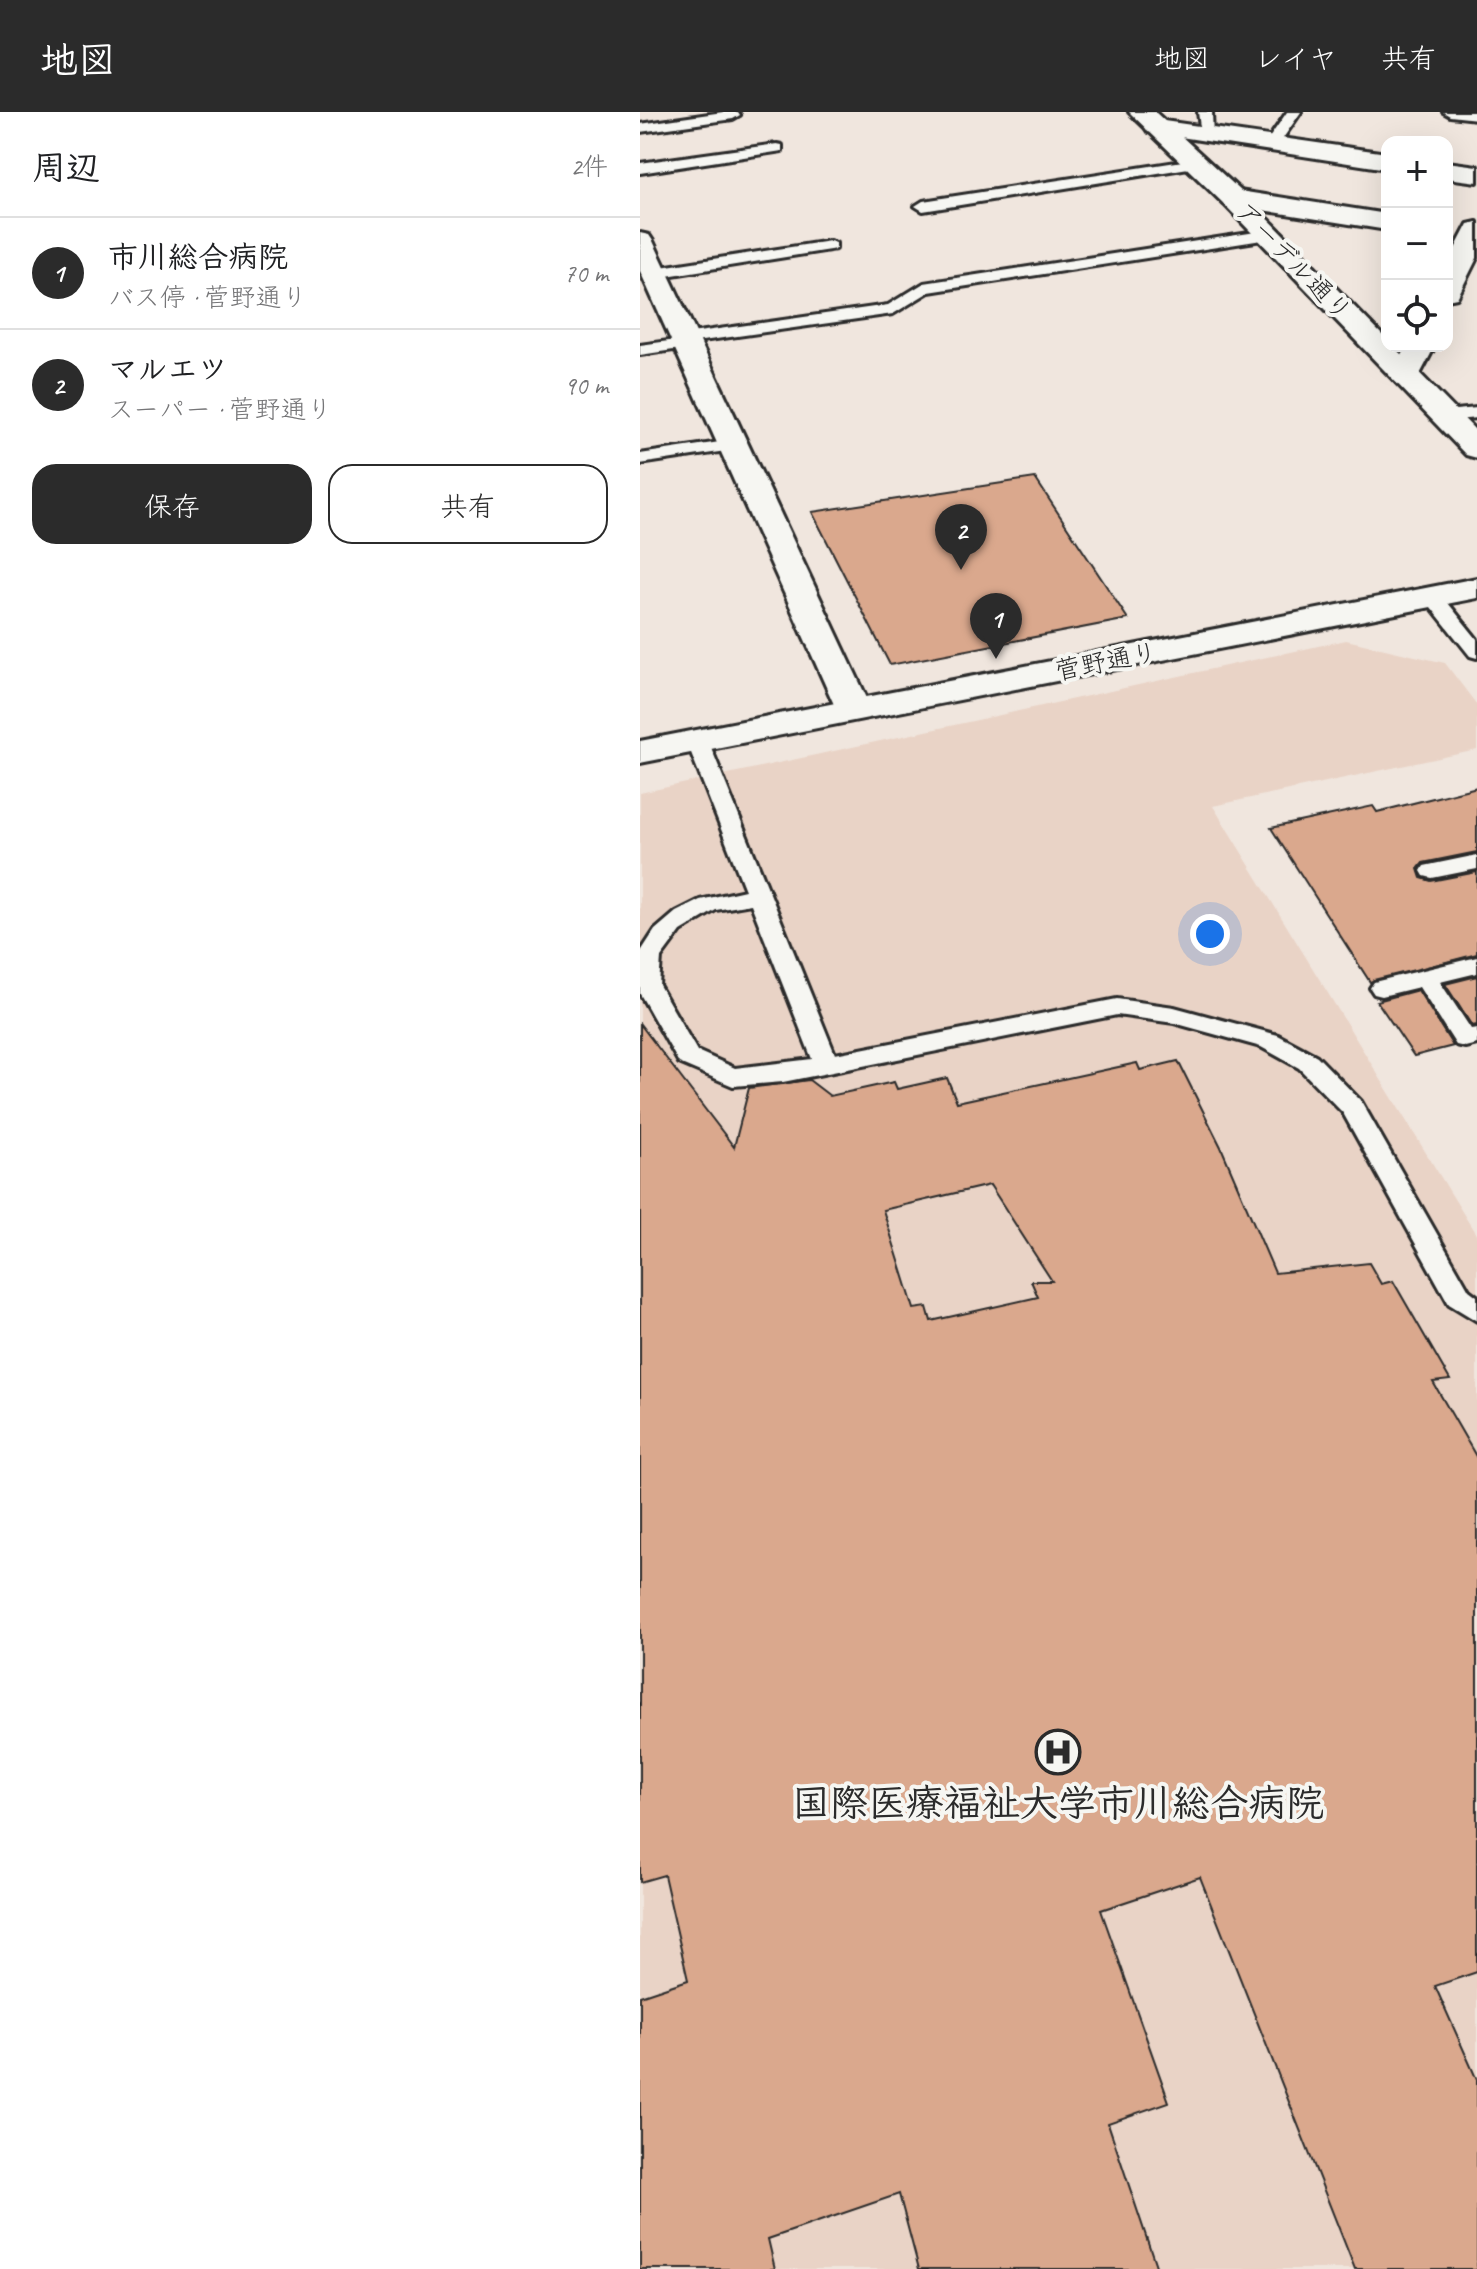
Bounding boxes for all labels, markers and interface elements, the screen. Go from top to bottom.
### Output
text: 地図 [40,37,116,84]
text: 地図 [1154,41,1210,76]
text: レイヤ [1254,41,1337,76]
text: 共有 [1381,41,1437,76]
map controls [1381,136,1453,352]
button: + [1381,136,1453,208]
text: 周辺 [32,146,100,189]
text: 2件 [570,150,608,183]
street label: アーデル通り [1228,195,1359,328]
button: − [1381,208,1453,280]
text: 市川総合病院 [108,238,288,276]
text: 1 [52,257,64,290]
text: 70 m [564,257,608,290]
button: locate [1381,280,1453,352]
text: バス停 · 菅野通り [108,281,307,314]
text: マルエツ [108,350,227,388]
text: 2 [52,369,64,402]
text: 90 m [564,369,608,402]
text: スーパー · 菅野通り [108,393,332,426]
button: 保存 [32,464,312,544]
button: 共有 [328,464,608,544]
pin: 2 [935,504,987,570]
pin: 1 [970,593,1022,659]
street label: 菅野通り [1052,635,1160,688]
your location [1190,914,1230,954]
hospital icon: 国際医療福祉大学市川総合病院 [1034,1728,1082,1776]
place label: 国際医療福祉大学市川総合病院 [792,1780,1324,1827]

